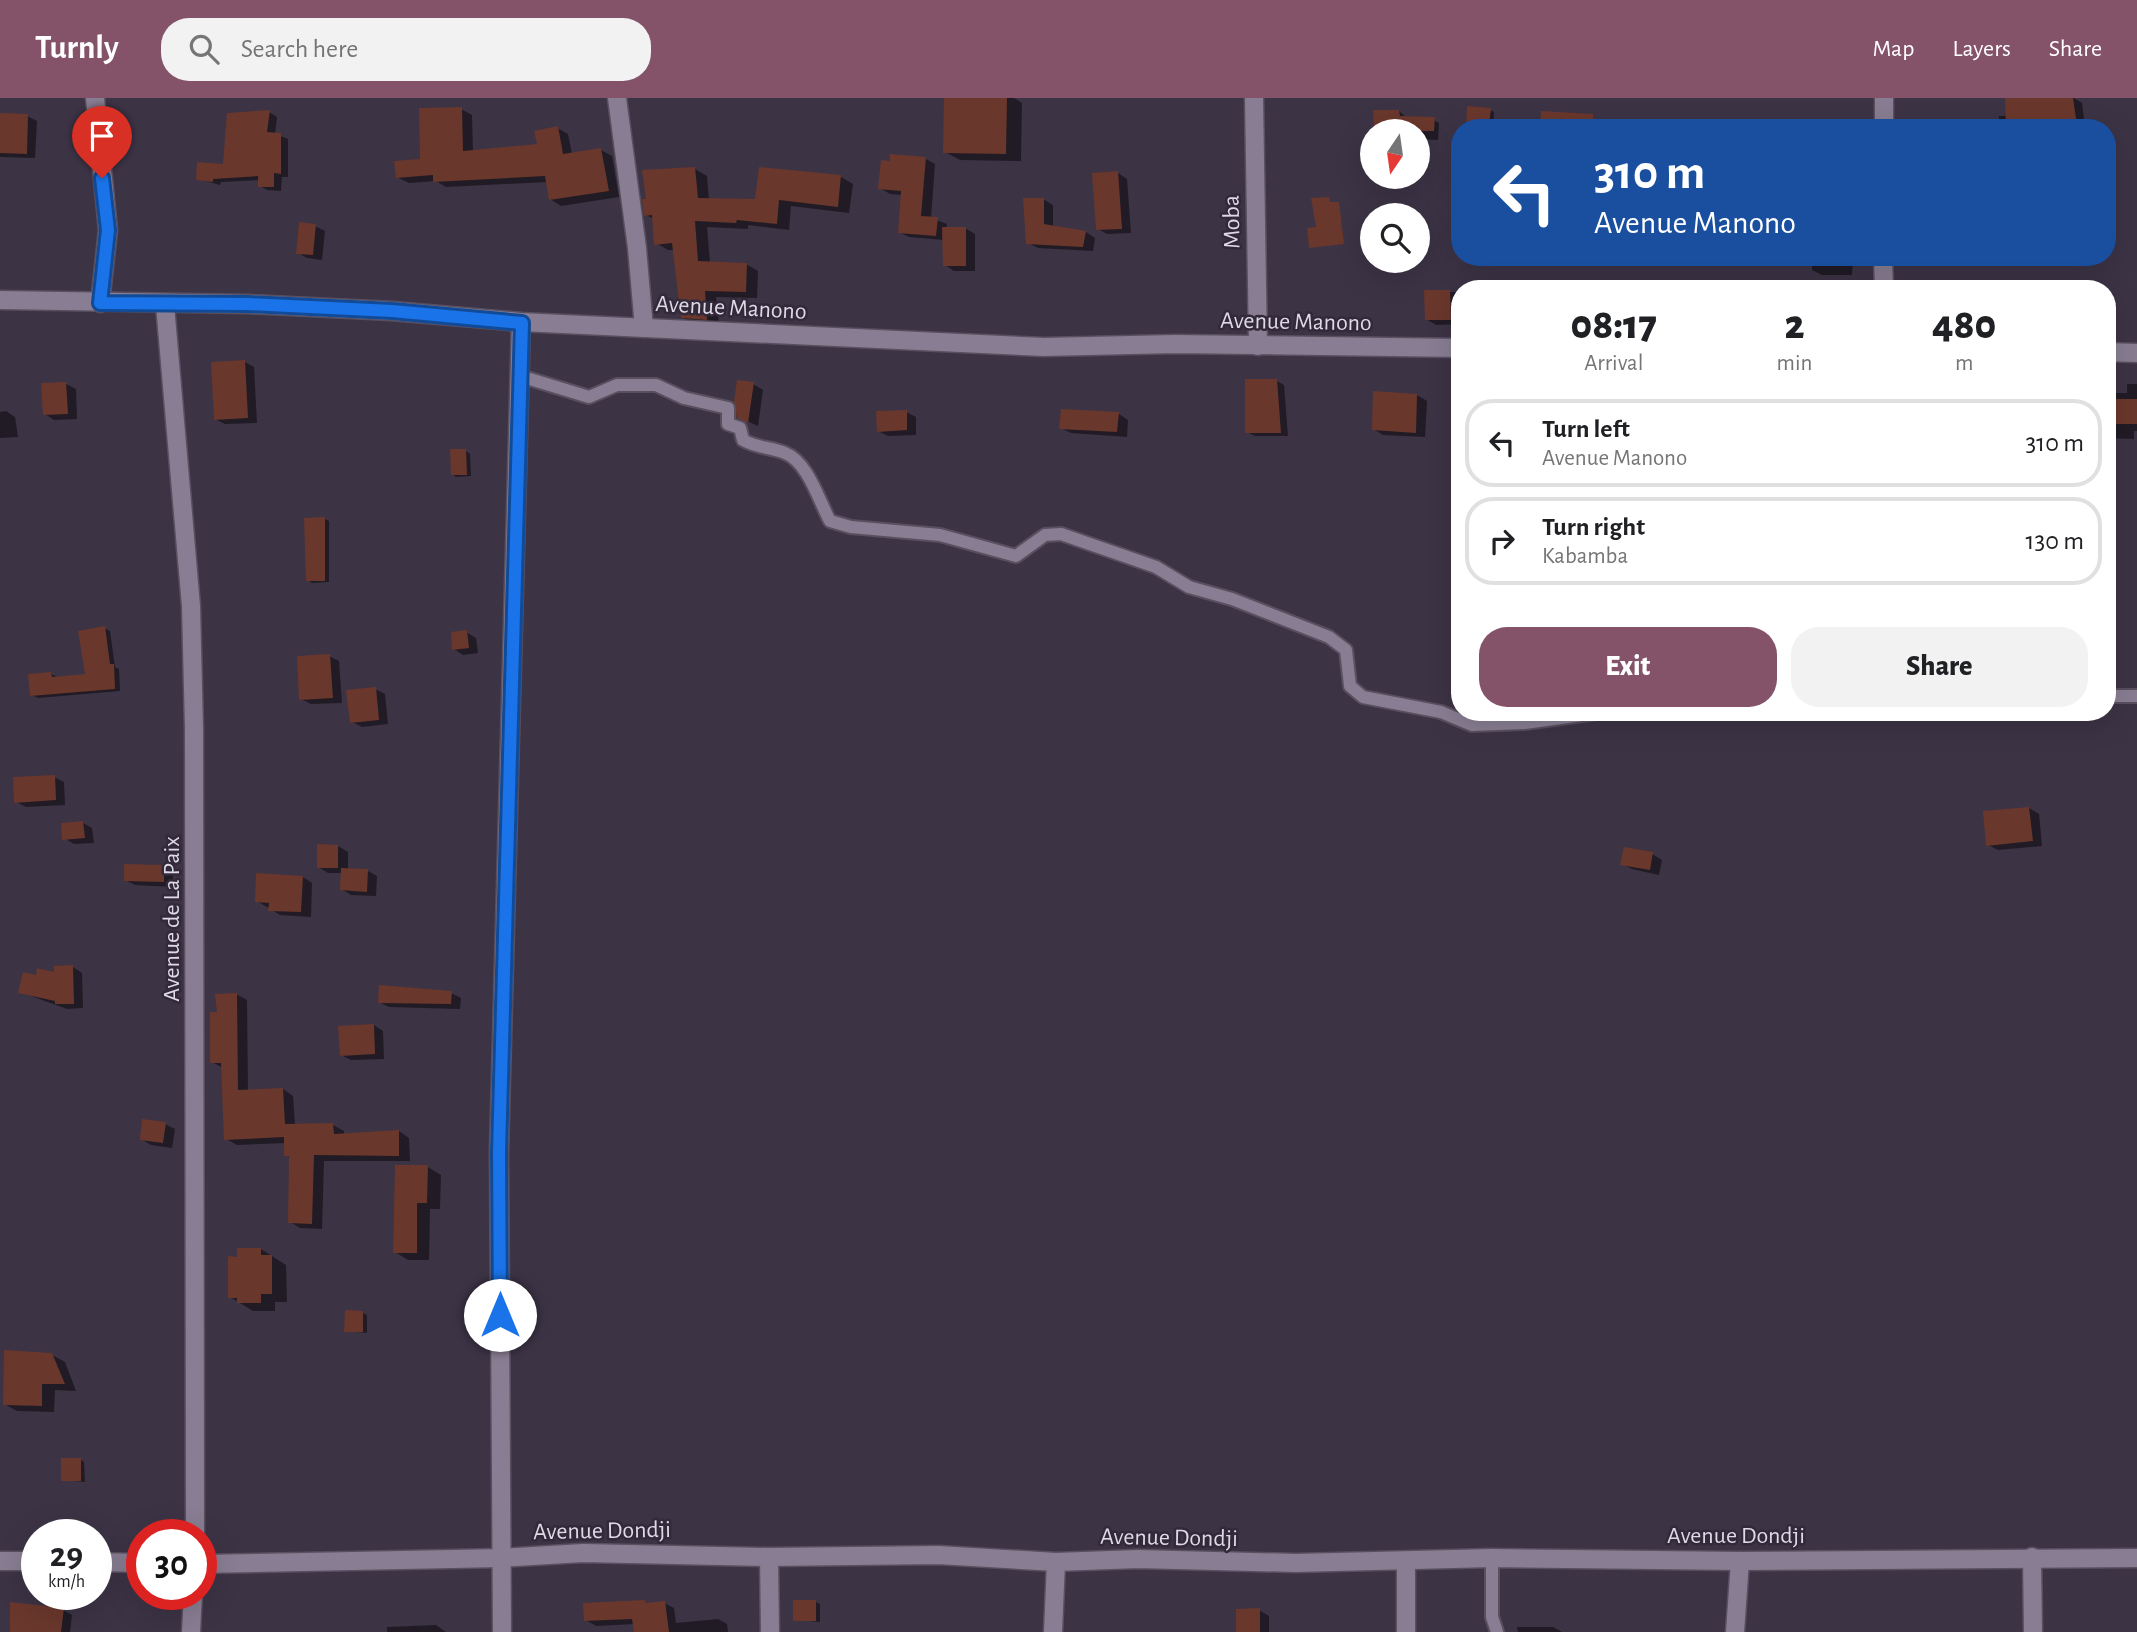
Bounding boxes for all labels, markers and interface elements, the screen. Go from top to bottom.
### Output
search box [161,18,651,81]
icon: search [185,30,223,68]
text: Turnly [35,32,119,65]
text: Search here [241,36,358,62]
text: Map [1872,37,1914,61]
text: Layers [1952,37,2011,61]
text: Share [2049,37,2102,61]
pin [72,106,132,178]
icon: arrive [83,117,121,155]
north arrow [1360,119,1430,189]
map controls [1360,119,1430,273]
icon: left [1479,147,1570,238]
text: 310 m [1594,149,1705,198]
street label: Moba [1220,195,1244,249]
button: search [1360,203,1430,273]
text: Avenue Manono [1594,207,1796,239]
street label: Avenue Manono [655,292,807,324]
text: 08:17 [1571,304,1657,346]
text: 2 [1784,304,1805,346]
text: 480 [1932,304,1996,346]
street label: Avenue Manono [1220,309,1372,335]
text: Arrival [1584,352,1643,375]
text: min [1777,352,1812,375]
text: m [1955,352,1973,375]
text: Turn left [1542,416,1630,442]
icon: left [1483,424,1521,462]
text: 310 m [2026,430,2084,456]
text: Avenue Manono [1542,447,1687,470]
text: Turn right [1542,514,1645,540]
icon: right [1483,522,1521,560]
text: 130 m [2026,528,2084,554]
text: Kabamba [1542,545,1628,568]
button: Exit [1479,627,1777,707]
button: Share [1791,627,2088,707]
street label: Avenue de La Paix [160,836,184,1002]
position arrow [463,1278,537,1352]
street label: Avenue Dondji [533,1518,671,1544]
speed limit sign: 30 [126,1519,217,1610]
street label: Avenue Dondji [1667,1524,1805,1548]
street label: Avenue Dondji [1100,1525,1238,1551]
text: 29 [50,1538,83,1573]
text: km/h [48,1573,85,1591]

